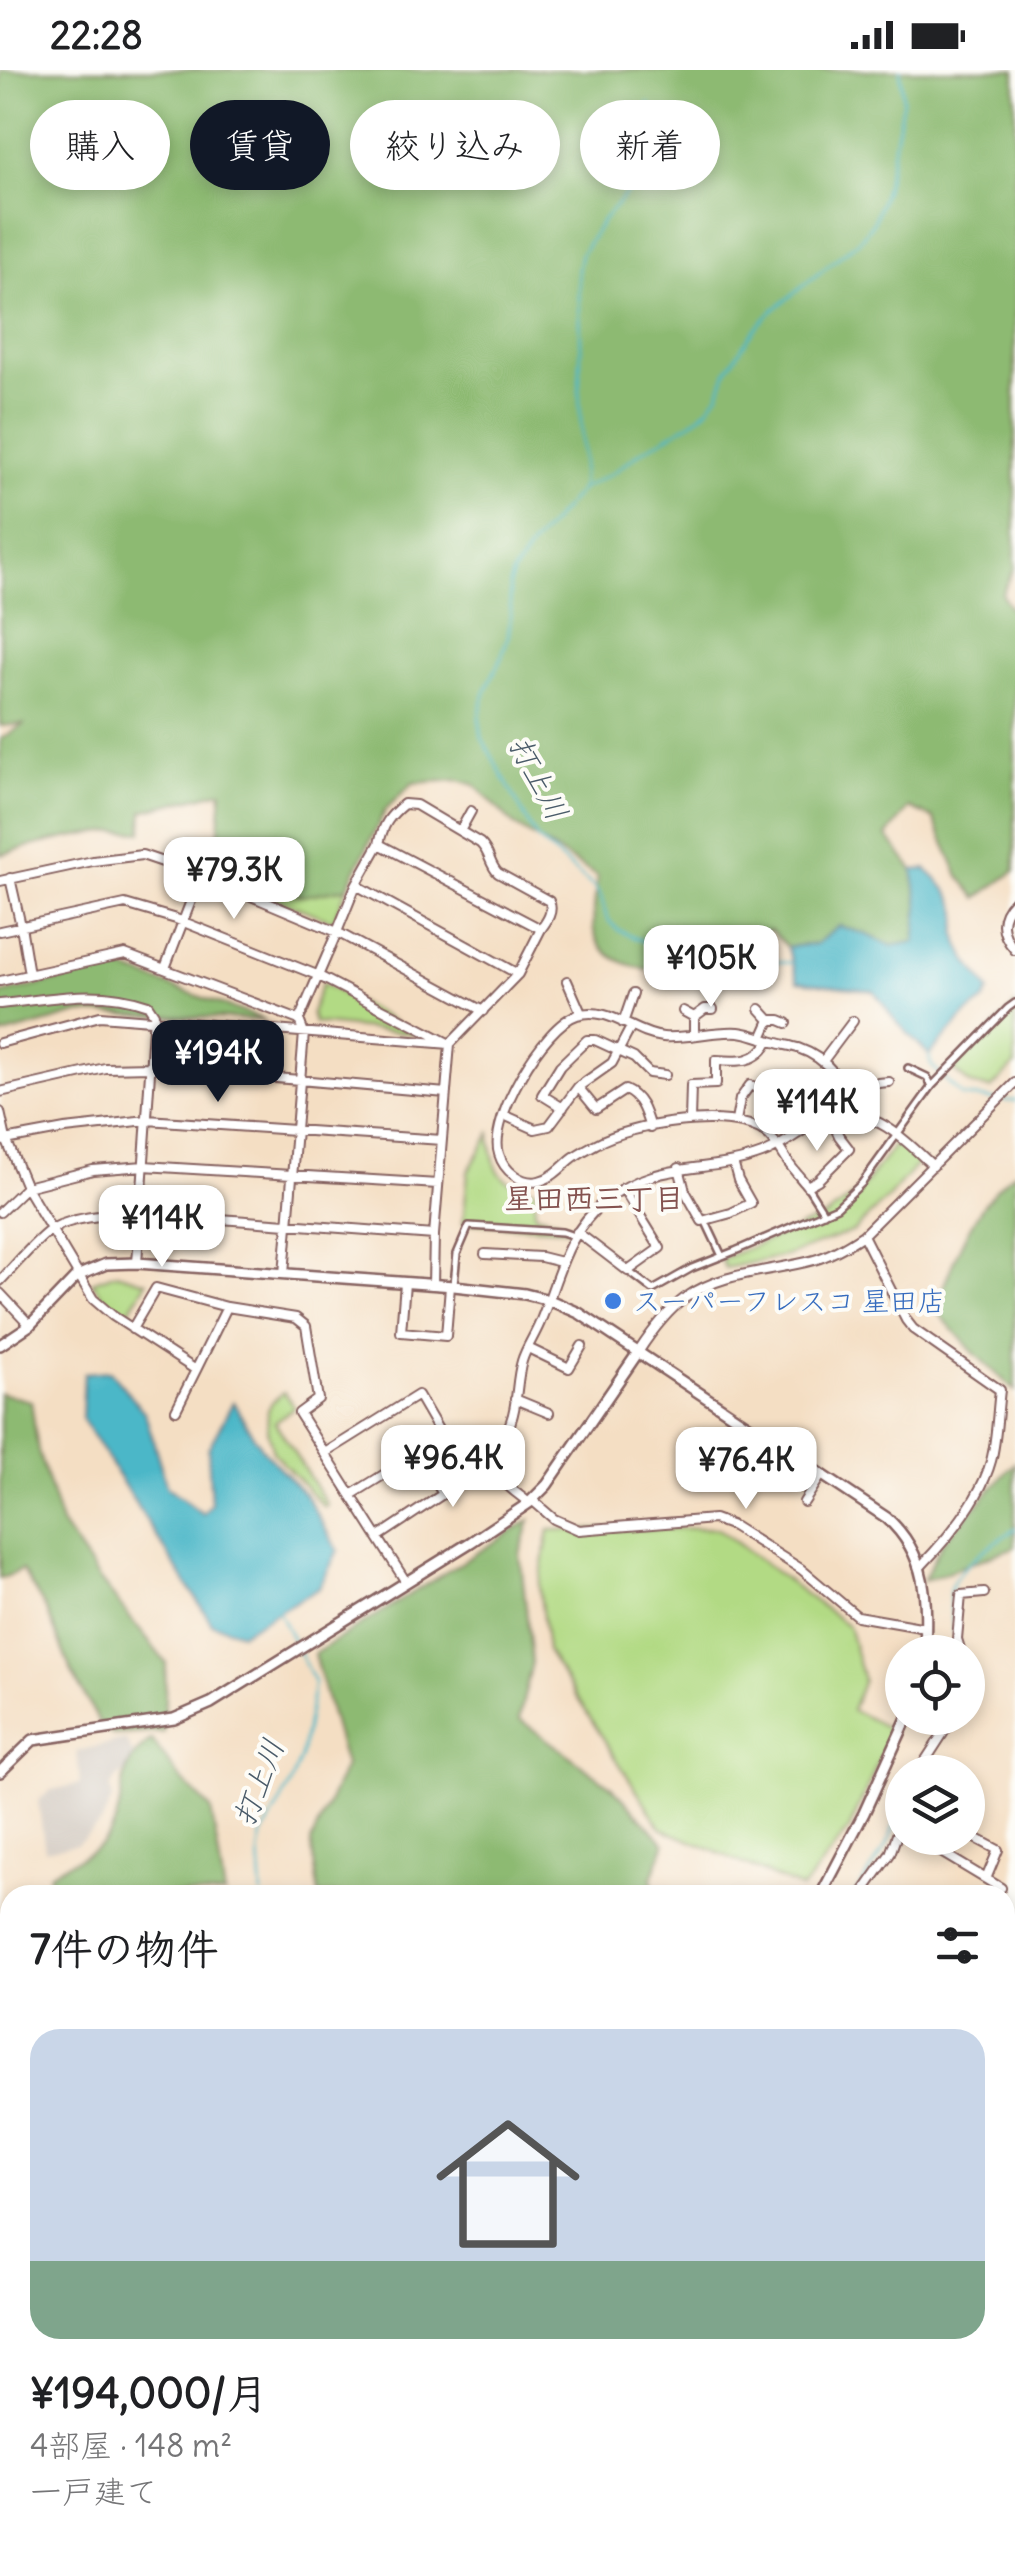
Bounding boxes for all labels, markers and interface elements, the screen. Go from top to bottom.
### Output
text: 22:28 [50,12,143,59]
chip: 購入 [30,100,170,190]
chip: 賃貸 [190,100,330,190]
chip: 絞り込み [350,100,560,190]
chip: 新着 [580,100,720,190]
water label: 打上川 [501,729,577,827]
pin: ¥79.3K [153,837,315,922]
text: ¥79.3K [186,849,282,890]
pin: ¥105K [641,925,781,1010]
text: ¥105K [666,937,756,978]
pin: ¥194K [148,1020,288,1105]
text: ¥194K [174,1032,262,1073]
pin: ¥114K [747,1069,887,1154]
text: ¥114K [776,1081,858,1122]
district label: 星田西三丁目 [504,1179,684,1217]
pin: ¥114K [92,1185,232,1270]
text: ¥114K [121,1197,203,1238]
place label: スーパーフレスコ 星田店 [633,1283,945,1319]
marker: スーパーフレスコ 星田店 [602,1290,624,1312]
pin: ¥96.4K [372,1425,534,1510]
pin: ¥76.4K [665,1427,827,1512]
text: ¥96.4K [403,1437,503,1478]
text: ¥76.4K [698,1439,794,1480]
map controls [885,1635,985,1855]
button: locate [885,1635,985,1735]
water label: 打上川 [224,1733,292,1831]
button: layers [885,1755,985,1855]
icon: filters [930,1918,985,1973]
text: 7件の物件 [30,1923,219,1975]
icon: home [418,2094,598,2274]
text: ¥194,000/月 [30,2367,268,2419]
text: 4部屋 · 148 m² [30,2425,232,2466]
text: 一戸建て [30,2471,158,2512]

